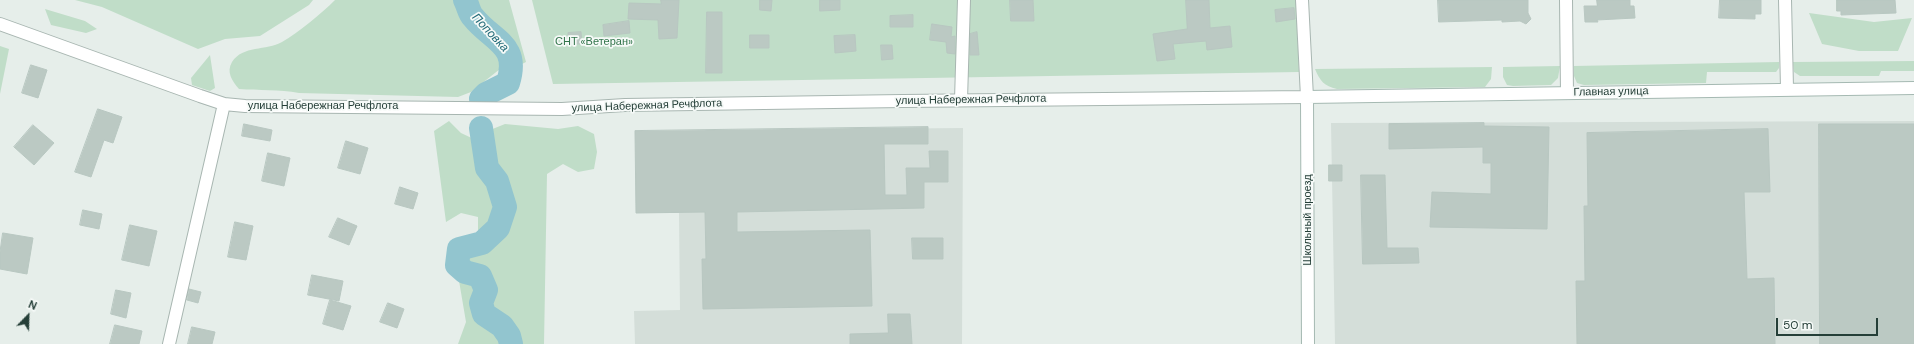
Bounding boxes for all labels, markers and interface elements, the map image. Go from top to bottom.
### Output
water label: Поповка [469,11,511,55]
park label: СНТ «Ветеран» [555,35,633,49]
street label: Главная улица [1573,85,1649,99]
street label: улица Набережная Речфлота [896,92,1046,108]
street label: улица Набережная Речфлота [571,97,723,115]
street label: улица Набережная Речфлота [248,99,398,113]
street label: Школьный проезд [1301,174,1315,266]
north arrow [8,296,48,336]
text: N [26,297,39,313]
scale bar [1778,310,1880,336]
text: 50 m [1783,317,1812,333]

